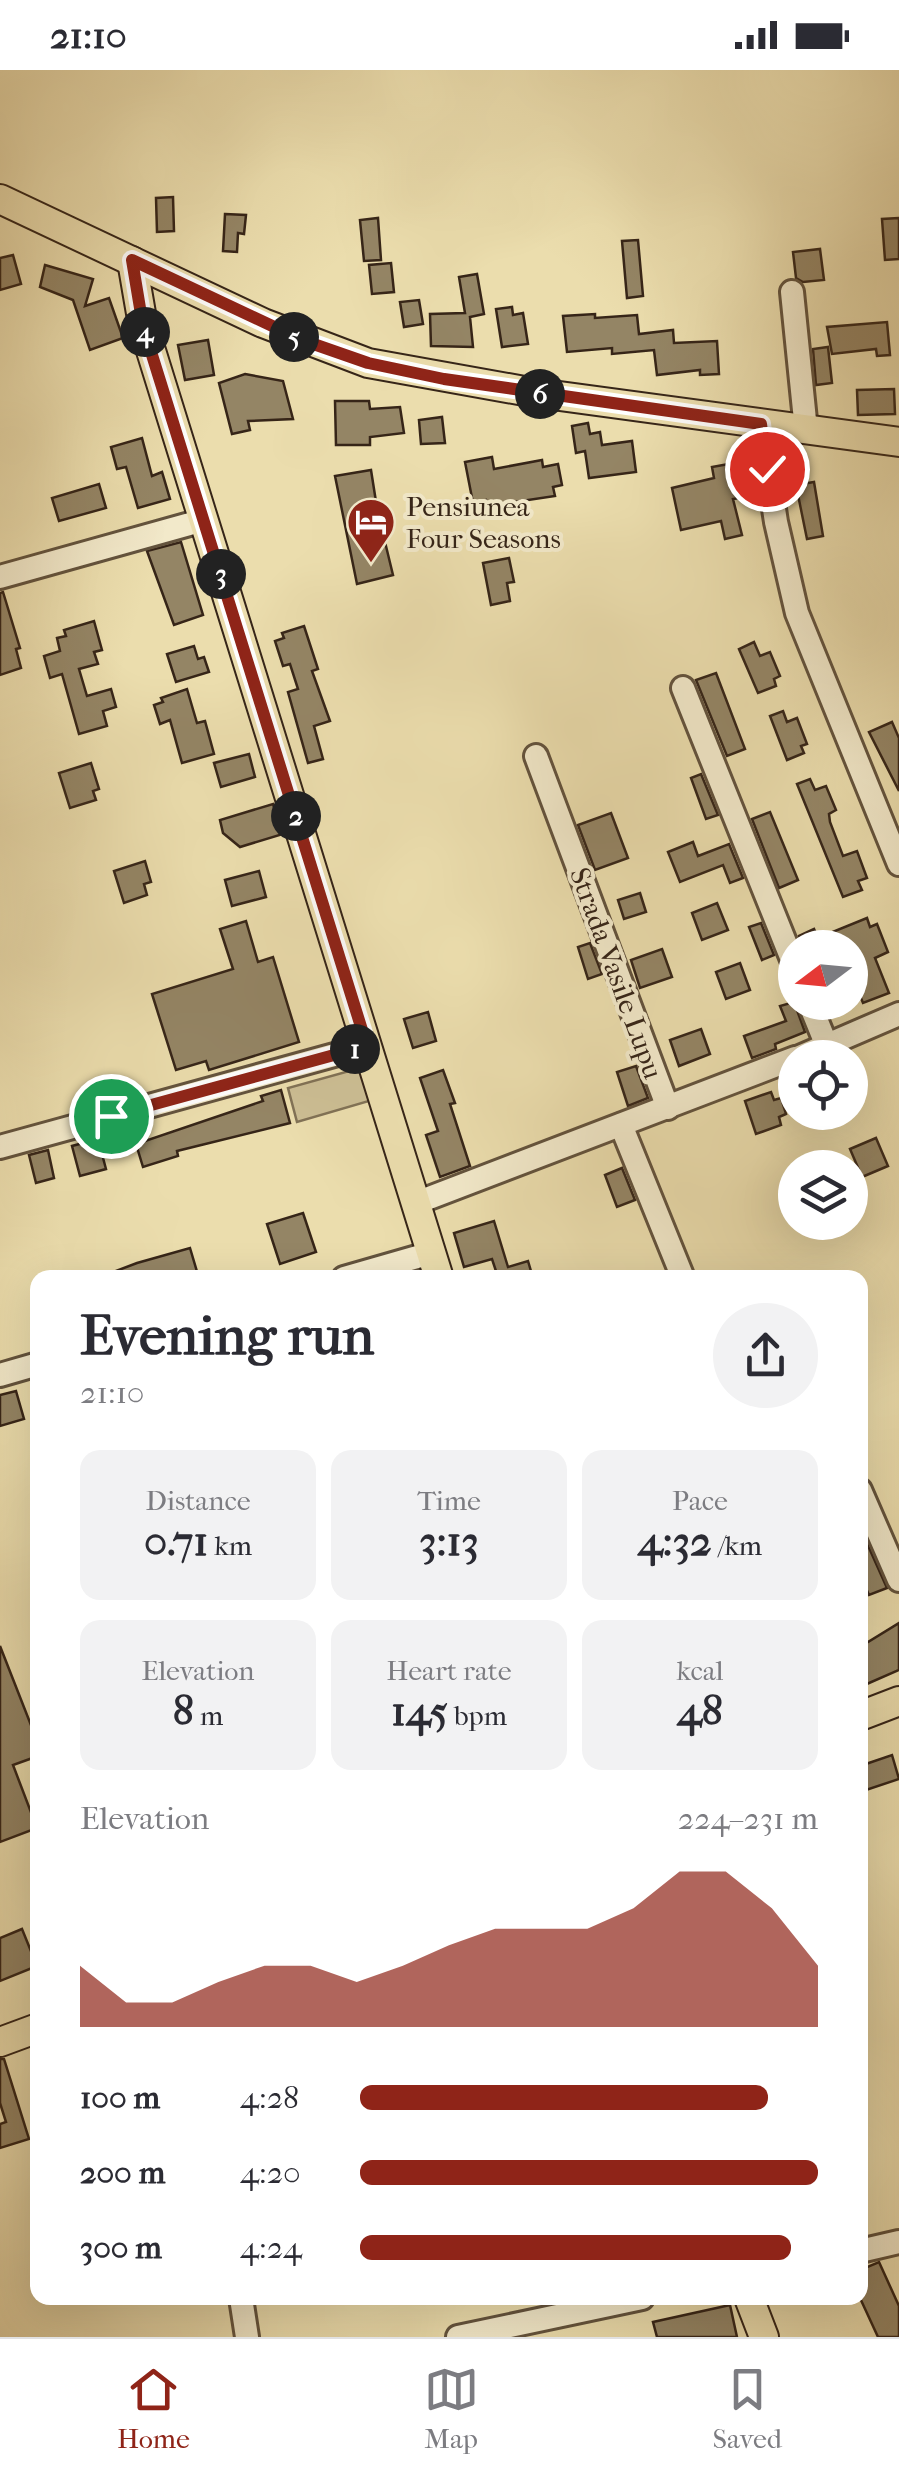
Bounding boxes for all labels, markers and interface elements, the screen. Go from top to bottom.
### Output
text: 21:10 [50,13,127,58]
pin: 4 [120,307,170,357]
pin: 5 [269,312,319,362]
text: 4 [137,315,153,348]
text: 5 [288,320,300,353]
pin: 6 [515,369,565,419]
text: 6 [532,377,548,410]
pin [725,427,810,512]
icon: check [740,442,795,497]
place label: Pensiunea Four Seasons [406,490,561,555]
hotel icon: Pensiunea Four Seasons [345,496,397,564]
pin: 3 [196,549,246,599]
text: 3 [215,557,227,590]
pin: 2 [271,791,321,841]
text: 2 [289,799,303,832]
street label: Strada Vasile Lupu [563,863,670,1083]
north arrow [778,930,868,1020]
map controls [778,930,868,1240]
pin: 1 [330,1024,380,1074]
text: 1 [350,1032,360,1065]
button: locate [778,1040,868,1130]
pin [69,1074,154,1159]
icon: arrive [84,1089,139,1144]
button: layers [778,1150,868,1240]
button: share [713,1303,818,1408]
text: Evening run [80,1304,374,1368]
text: 21:10 [80,1374,145,1411]
text: Distance [145,1484,251,1517]
text: Time [417,1484,481,1517]
text: Pace [672,1484,728,1517]
text: 0.71 [144,1517,208,1566]
text: 3:13 [419,1517,479,1566]
text: 4:32 [638,1517,712,1566]
text: km [208,1529,252,1562]
text: /km [712,1529,762,1562]
text: Elevation [141,1654,255,1687]
text: Heart rate [386,1654,512,1687]
text: kcal [676,1654,724,1687]
text: 8 [173,1687,194,1736]
text: 145 [391,1687,448,1736]
text: 48 [677,1687,723,1736]
text: m [194,1699,223,1732]
text: bpm [448,1699,507,1732]
text: Elevation [80,1800,209,1837]
text: 224–231 m [678,1800,818,1837]
text: 100 m [80,2079,160,2116]
text: 4:28 [240,2079,299,2116]
text: 200 m [80,2154,165,2191]
text: 4:20 [240,2154,301,2191]
text: 300 m [80,2229,162,2266]
text: 4:24 [240,2229,302,2266]
tab: Home [117,2362,190,2455]
tab: Map [424,2362,479,2455]
tab: Saved [713,2362,782,2455]

